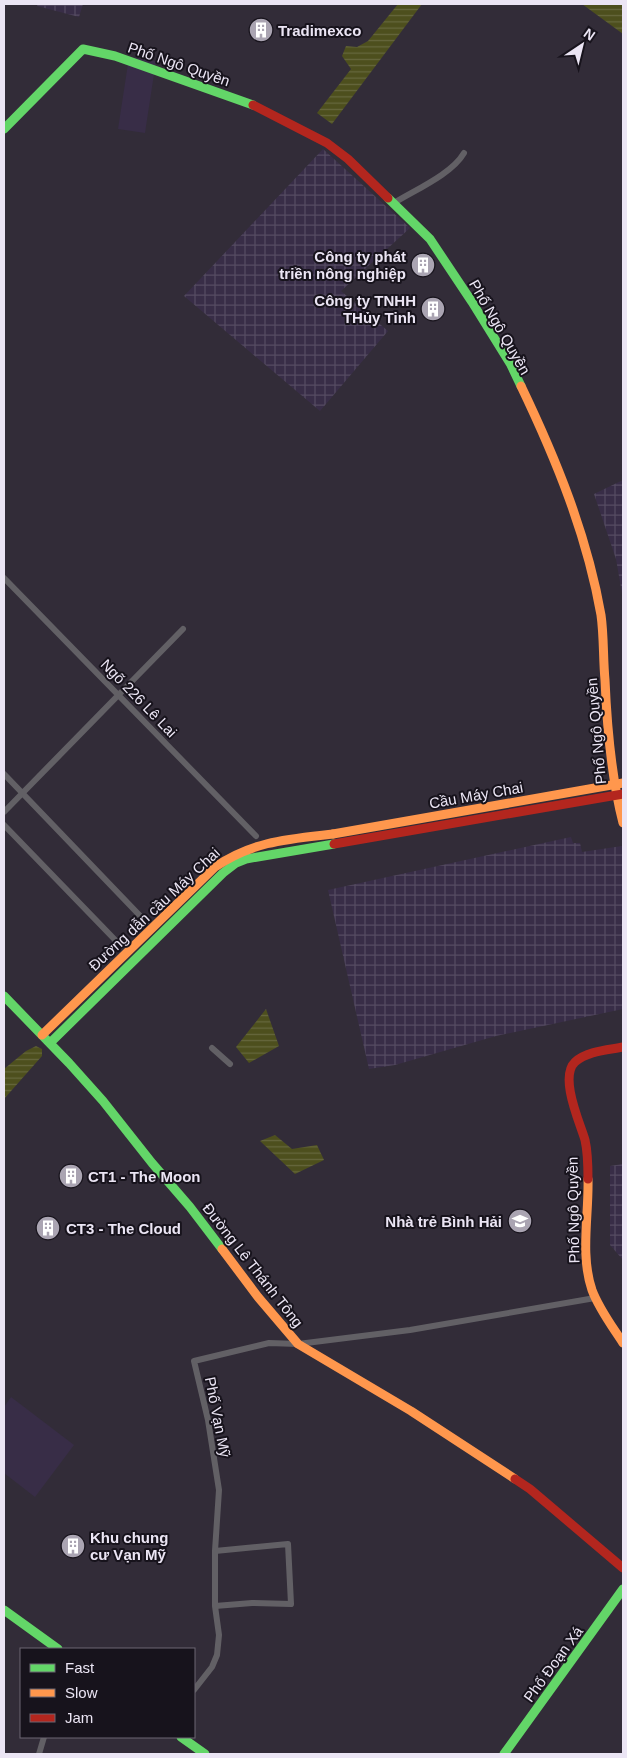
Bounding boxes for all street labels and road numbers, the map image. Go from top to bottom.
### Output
street label: Phố Ngô Quyền [126,39,232,89]
street label: Phố Ngô Quyền [466,277,534,377]
street label: Ngõ 226 Lê Lai [98,655,180,741]
street label: Phố Ngô Quyền [583,677,609,785]
street label: Cầu Máy Chai [428,778,524,812]
street label: Đường dẫn cầu Máy Chai [85,844,223,974]
street label: Phố Ngô Quyền [564,1156,582,1264]
street label: Đường Lê Thánh Tông [199,1200,307,1330]
street label: Phố Vạn Mỹ [202,1375,234,1459]
street label: Phố Đoạn Xá [520,1622,586,1705]

